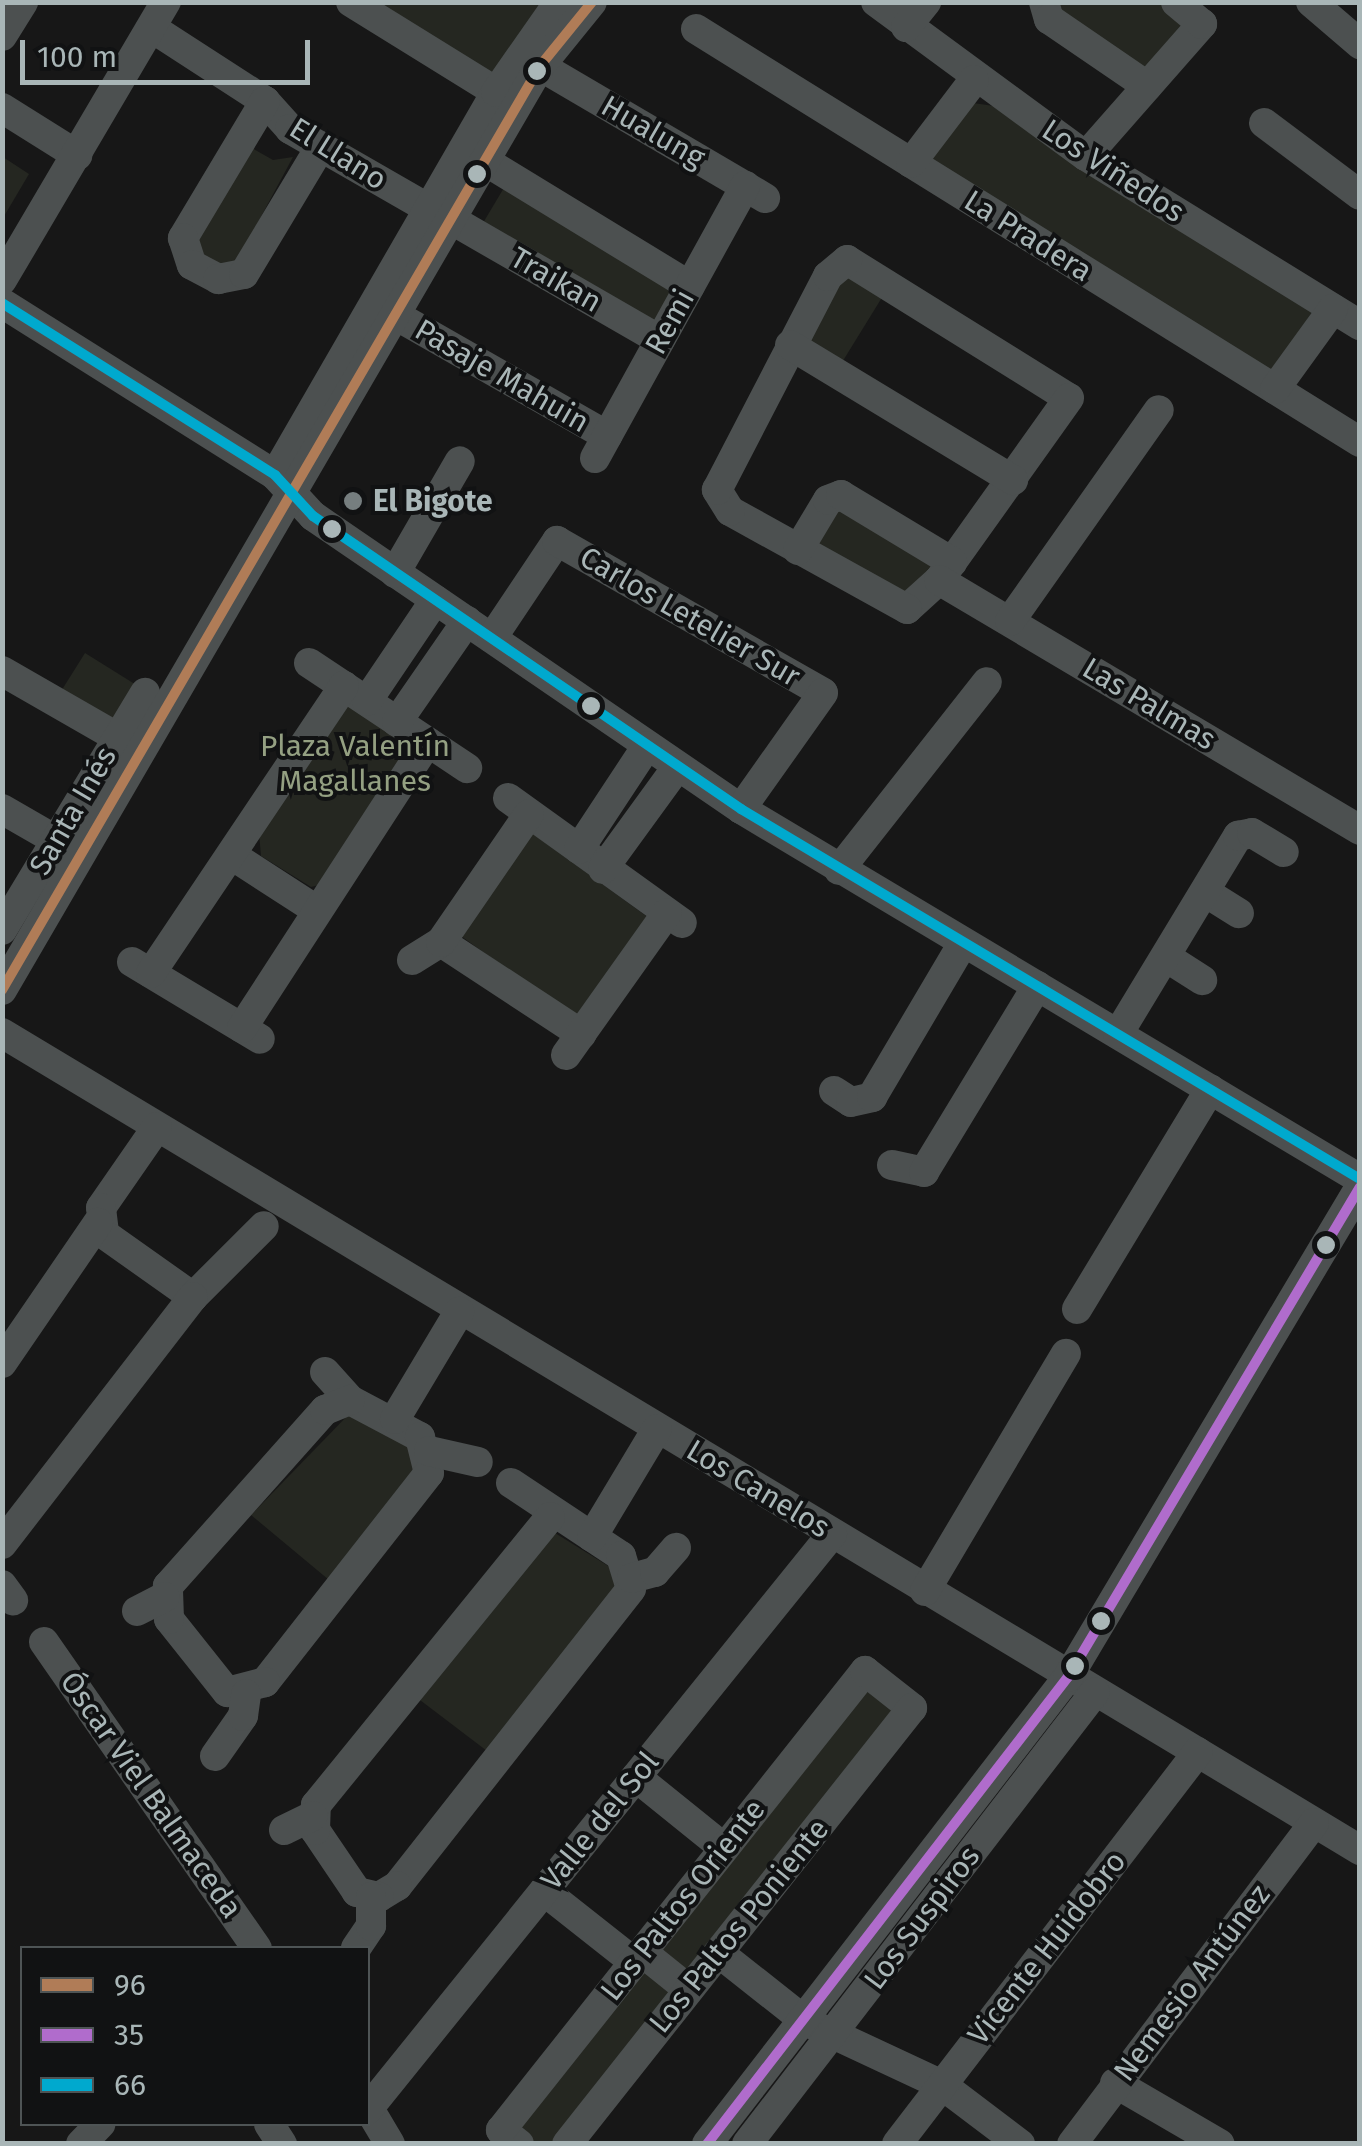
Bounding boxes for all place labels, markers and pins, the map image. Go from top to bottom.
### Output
unlabelled marker [527,61,547,81]
unlabelled marker [467,164,487,184]
place label: El Bigote [373,483,492,519]
marker: El Bigote [342,490,364,512]
unlabelled marker [322,519,342,539]
unlabelled marker [581,696,601,716]
unlabelled marker [1316,1235,1336,1255]
unlabelled marker [1091,1611,1111,1631]
unlabelled marker [1065,1656,1085,1676]

